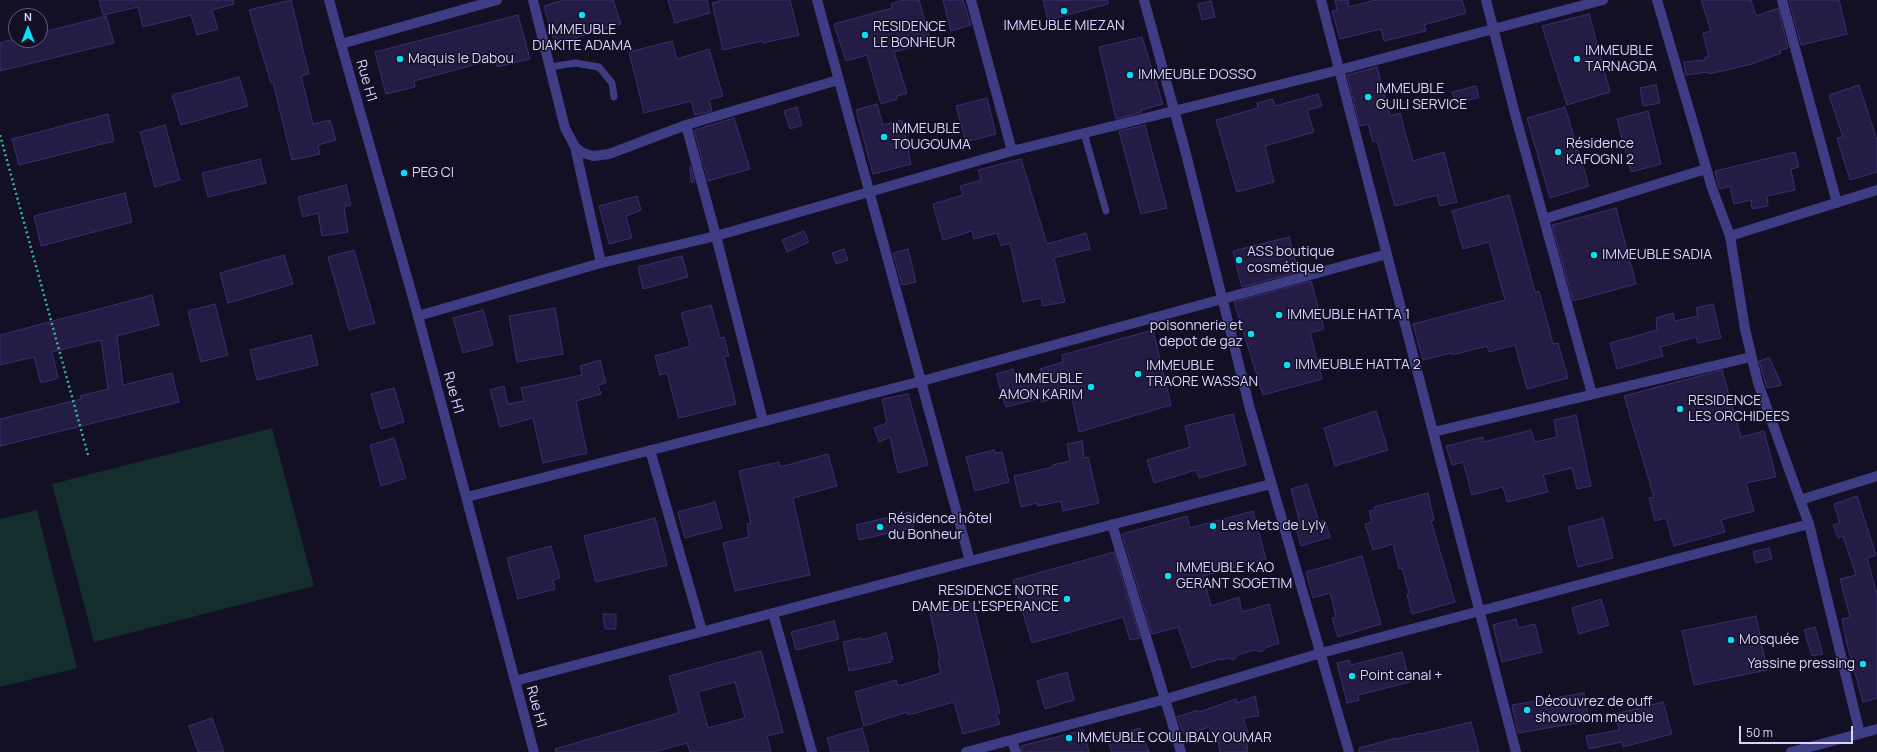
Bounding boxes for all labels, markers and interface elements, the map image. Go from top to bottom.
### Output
marker: IMMEUBLE MIEZAN [1059,6,1069,16]
north arrow [8,8,48,48]
text: N [24,9,32,24]
marker: IMMEUBLE DIAKITE ADAMA [577,10,587,20]
place label: IMMEUBLE MIEZAN [1003,18,1125,34]
place label: RESIDENCE LE BONHEUR [873,19,955,52]
place label: IMMEUBLE DIAKITE ADAMA [532,22,632,54]
marker: RESIDENCE LE BONHEUR [860,30,870,40]
place label: IMMEUBLE TARNAGDA [1585,43,1657,76]
place label: Maquis le Dabou [408,51,514,67]
marker: Maquis le Dabou [395,54,405,64]
marker: IMMEUBLE TARNAGDA [1572,54,1582,64]
street label: Rue H1 [352,58,380,104]
place label: IMMEUBLE DOSSO [1138,67,1256,83]
marker: IMMEUBLE DOSSO [1125,70,1135,80]
place label: IMMEUBLE GUILI SERVICE [1376,81,1467,114]
marker: IMMEUBLE GUILI SERVICE [1363,92,1373,102]
place label: IMMEUBLE TOUGOUMA [892,121,971,154]
marker: IMMEUBLE TOUGOUMA [879,132,889,142]
place label: Résidence KAFOGNI 2 [1566,136,1634,168]
marker: Résidence KAFOGNI 2 [1553,147,1563,157]
place label: PEG CI [412,165,454,181]
marker: PEG CI [399,168,409,178]
place label: ASS boutique cosmétique [1247,244,1334,276]
place label: IMMEUBLE SADIA [1602,247,1712,263]
marker: IMMEUBLE SADIA [1589,250,1599,260]
marker: ASS boutique cosmétique [1234,255,1244,265]
place label: IMMEUBLE HATTA 1 [1287,307,1410,323]
marker: IMMEUBLE HATTA 1 [1274,310,1284,320]
place label: poisonnerie et depot de gaz [1150,318,1243,350]
marker: poisonnerie et depot de gaz [1246,329,1256,339]
place label: IMMEUBLE HATTA 2 [1295,357,1421,373]
place label: IMMEUBLE TRAORE WASSAN [1146,358,1258,390]
marker: IMMEUBLE HATTA 2 [1282,360,1292,370]
marker: IMMEUBLE TRAORE WASSAN [1133,369,1143,379]
street label: Rue H1 [439,370,467,416]
place label: IMMEUBLE AMON KARIM [999,371,1083,404]
marker: IMMEUBLE AMON KARIM [1086,382,1096,392]
place label: RESIDENCE LES ORCHIDEES [1688,393,1789,426]
marker: RESIDENCE LES ORCHIDEES [1675,404,1685,414]
place label: Résidence hôtel du Bonheur [888,511,992,544]
place label: Les Mets de Lyly [1221,518,1326,534]
marker: Les Mets de Lyly [1208,521,1218,531]
marker: Résidence hôtel du Bonheur [875,522,885,532]
place label: IMMEUBLE KAO GERANT SOGETIM [1176,560,1292,592]
marker: IMMEUBLE KAO GERANT SOGETIM [1163,571,1173,581]
place label: RESIDENCE NOTRE DAME DE L'ESPERANCE [912,583,1059,616]
marker: RESIDENCE NOTRE DAME DE L'ESPERANCE [1062,594,1072,604]
place label: Mosquée [1739,632,1799,648]
marker: Mosquée [1726,635,1736,645]
place label: Yassine pressing [1747,656,1855,672]
marker: Yassine pressing [1858,659,1868,669]
place label: Point canal + [1360,668,1442,684]
marker: Point canal + [1347,671,1357,681]
street label: Rue H1 [522,684,550,730]
place label: Découvrez de ouff showroom meuble [1535,694,1654,726]
marker: Découvrez de ouff showroom meuble [1522,705,1532,715]
scale bar [1741,718,1855,744]
text: 50 m [1746,724,1773,741]
place label: IMMEUBLE COULIBALY OUMAR [1077,730,1272,746]
marker: IMMEUBLE COULIBALY OUMAR [1064,733,1074,743]

